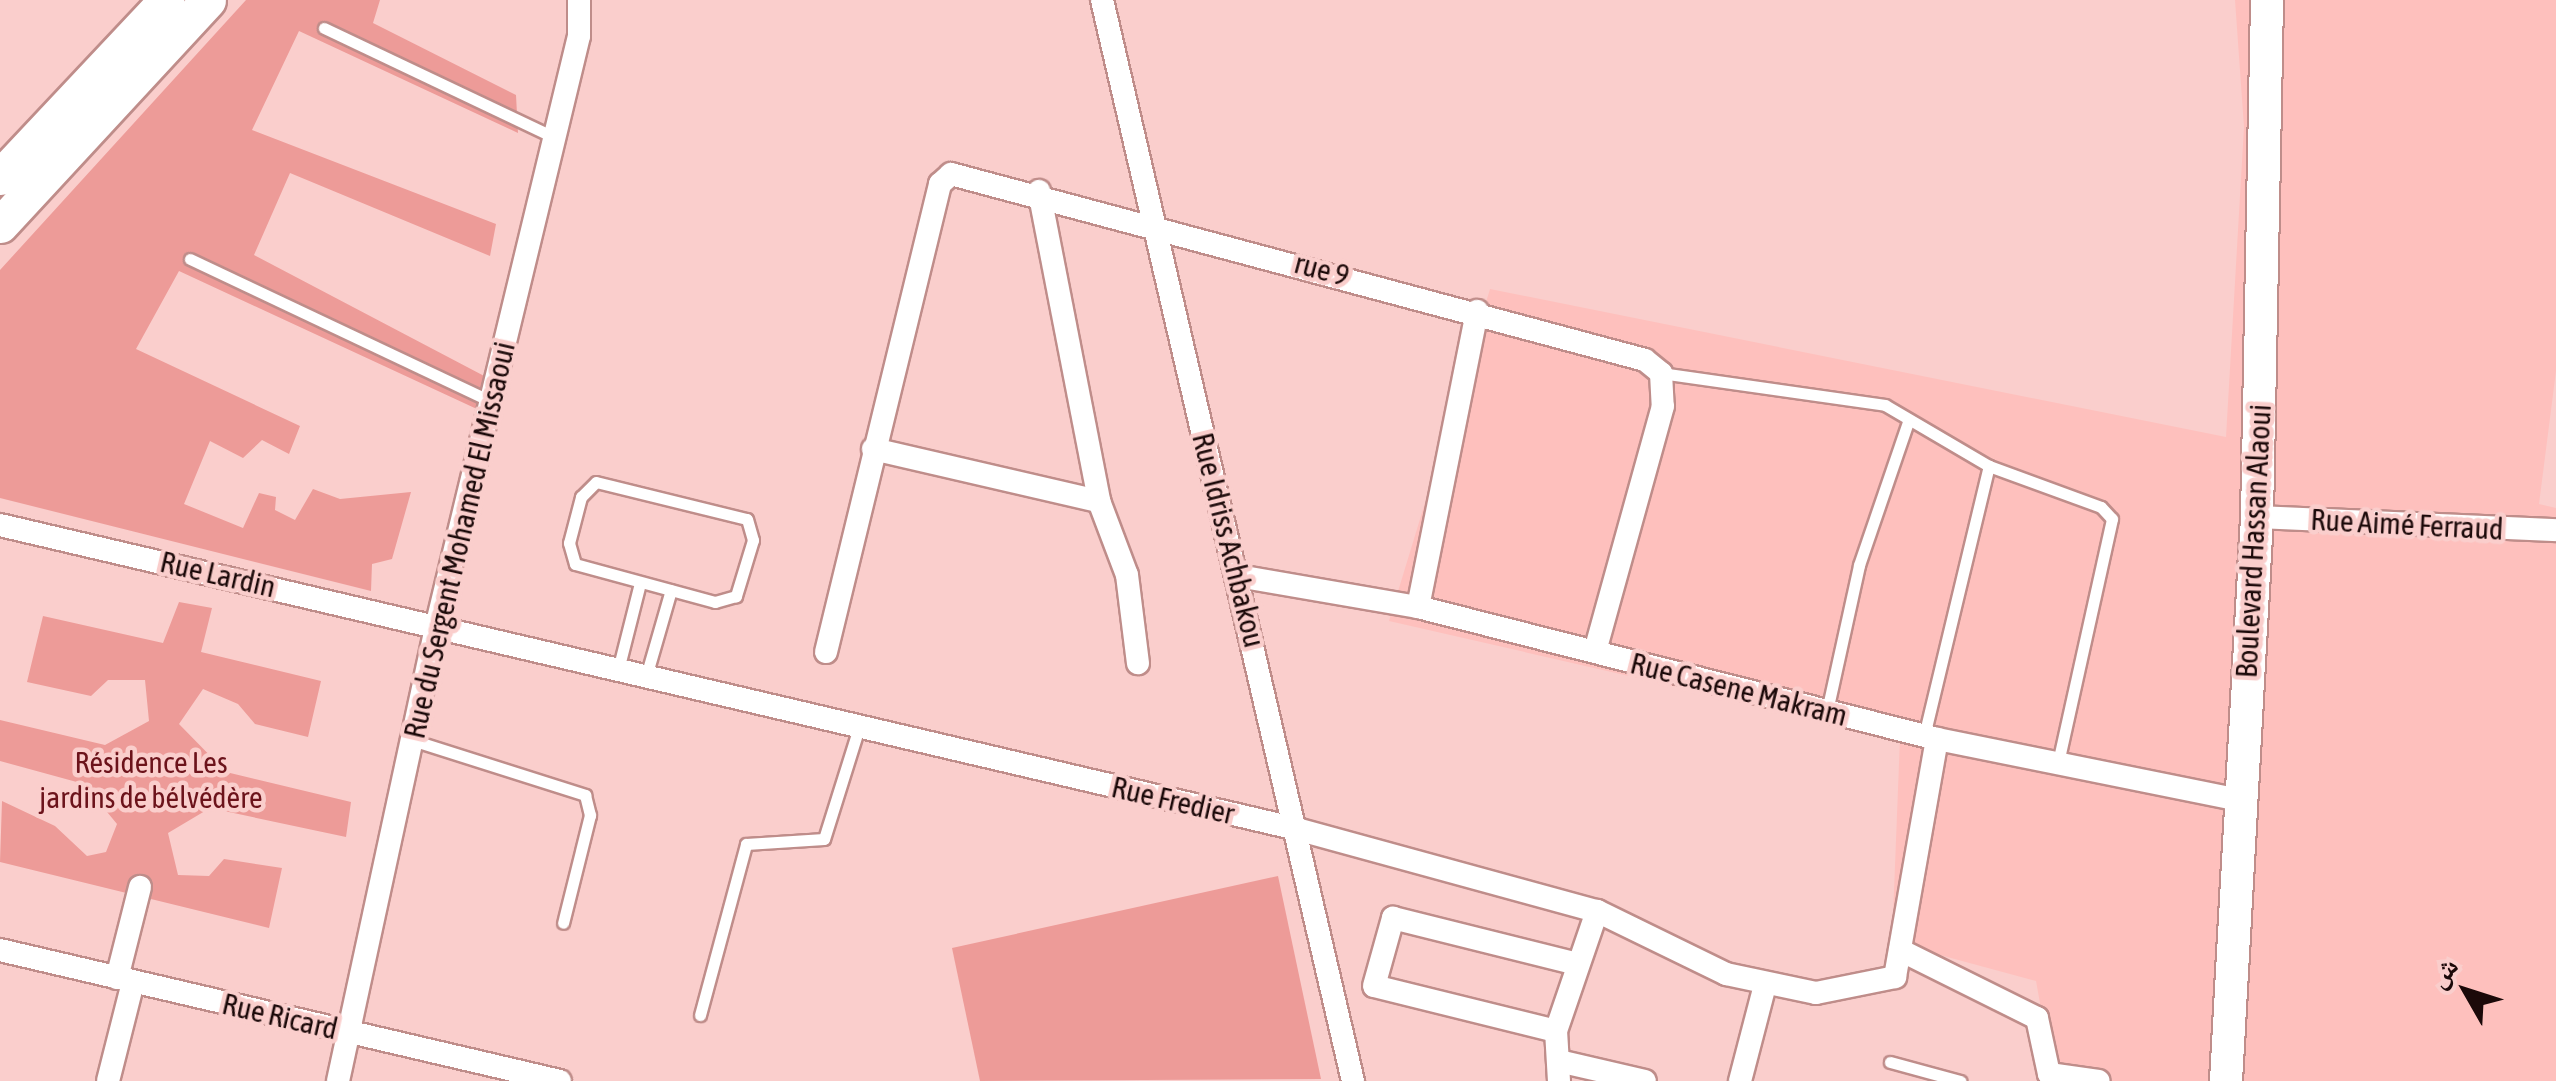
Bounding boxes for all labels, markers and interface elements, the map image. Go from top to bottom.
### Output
street label: rue 9 [1291,244,1353,294]
street label: Rue du Sergent Mohamed El Missaoui [396,338,522,742]
street label: Boulevard Hassan Alaoui [2228,403,2278,679]
street label: Rue Idriss Achbakou [1185,429,1273,651]
street label: Rue Aimé Ferraud [2310,501,2504,547]
street label: Rue Lardin [157,543,279,605]
street label: Rue Casene Makram [1627,645,1851,733]
park label: Résidence Les jardins de bélvédère [39,744,263,814]
street label: Rue Fredier [1108,768,1238,832]
north arrow [2416,941,2516,1041]
text: ش [2421,951,2464,994]
street label: Rue Ricard [219,985,341,1047]

